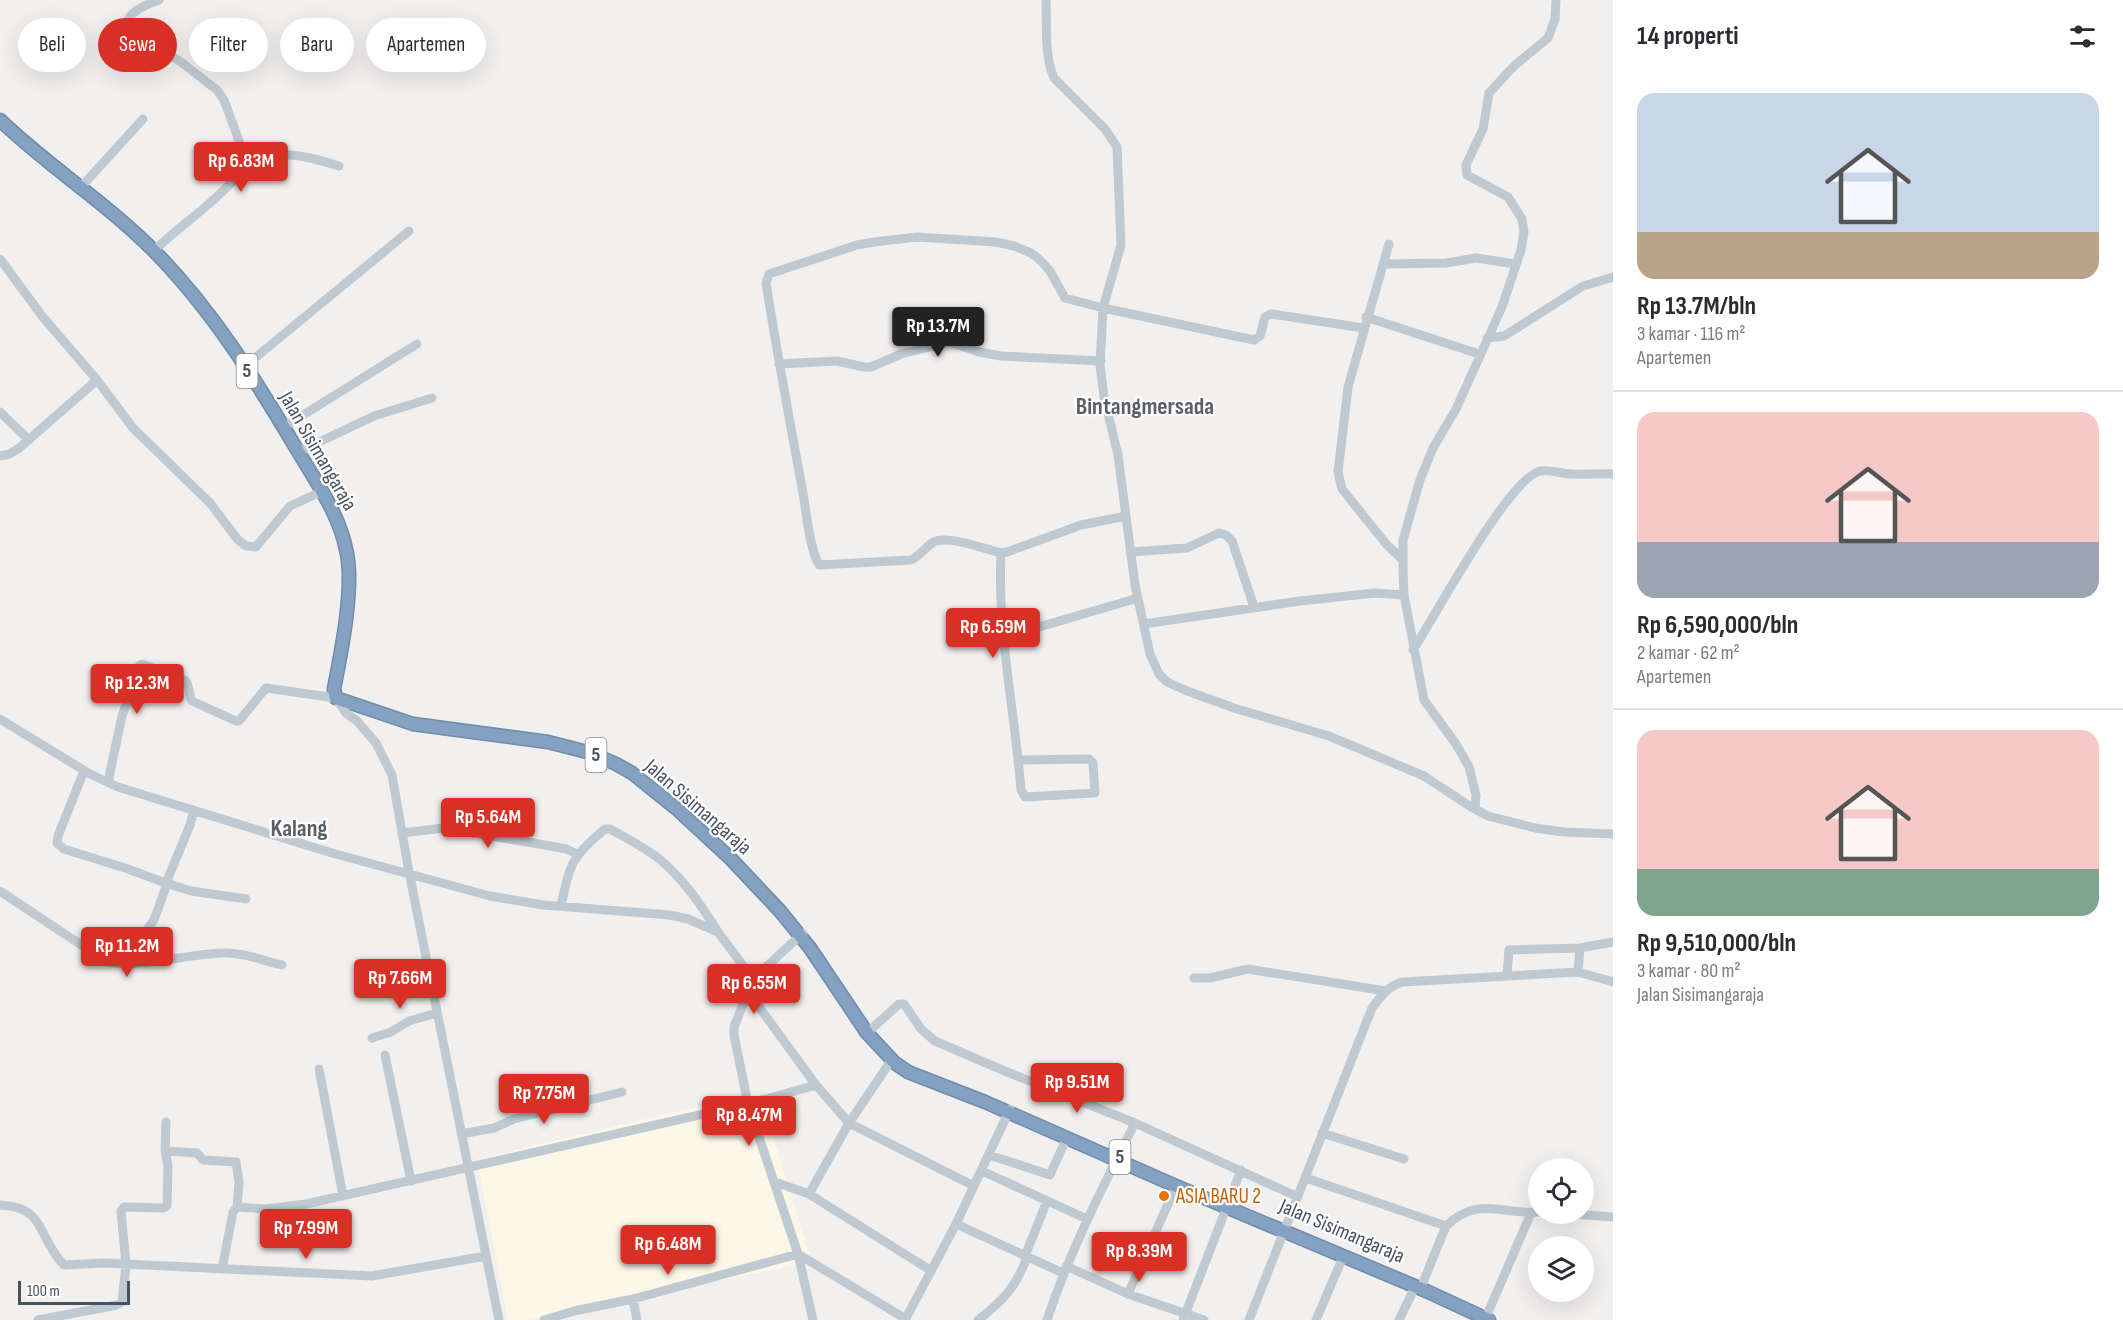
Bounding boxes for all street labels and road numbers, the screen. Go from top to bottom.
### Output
road number: 5 [236,354,258,388]
street label: Jalan Sisimangaraja [273,386,362,515]
road number: 5 [586,738,606,772]
street label: Jalan Sisimangaraja [639,753,757,860]
road number: 5 [1110,1140,1130,1174]
street label: Jalan Sisimangaraja [1275,1193,1408,1269]

